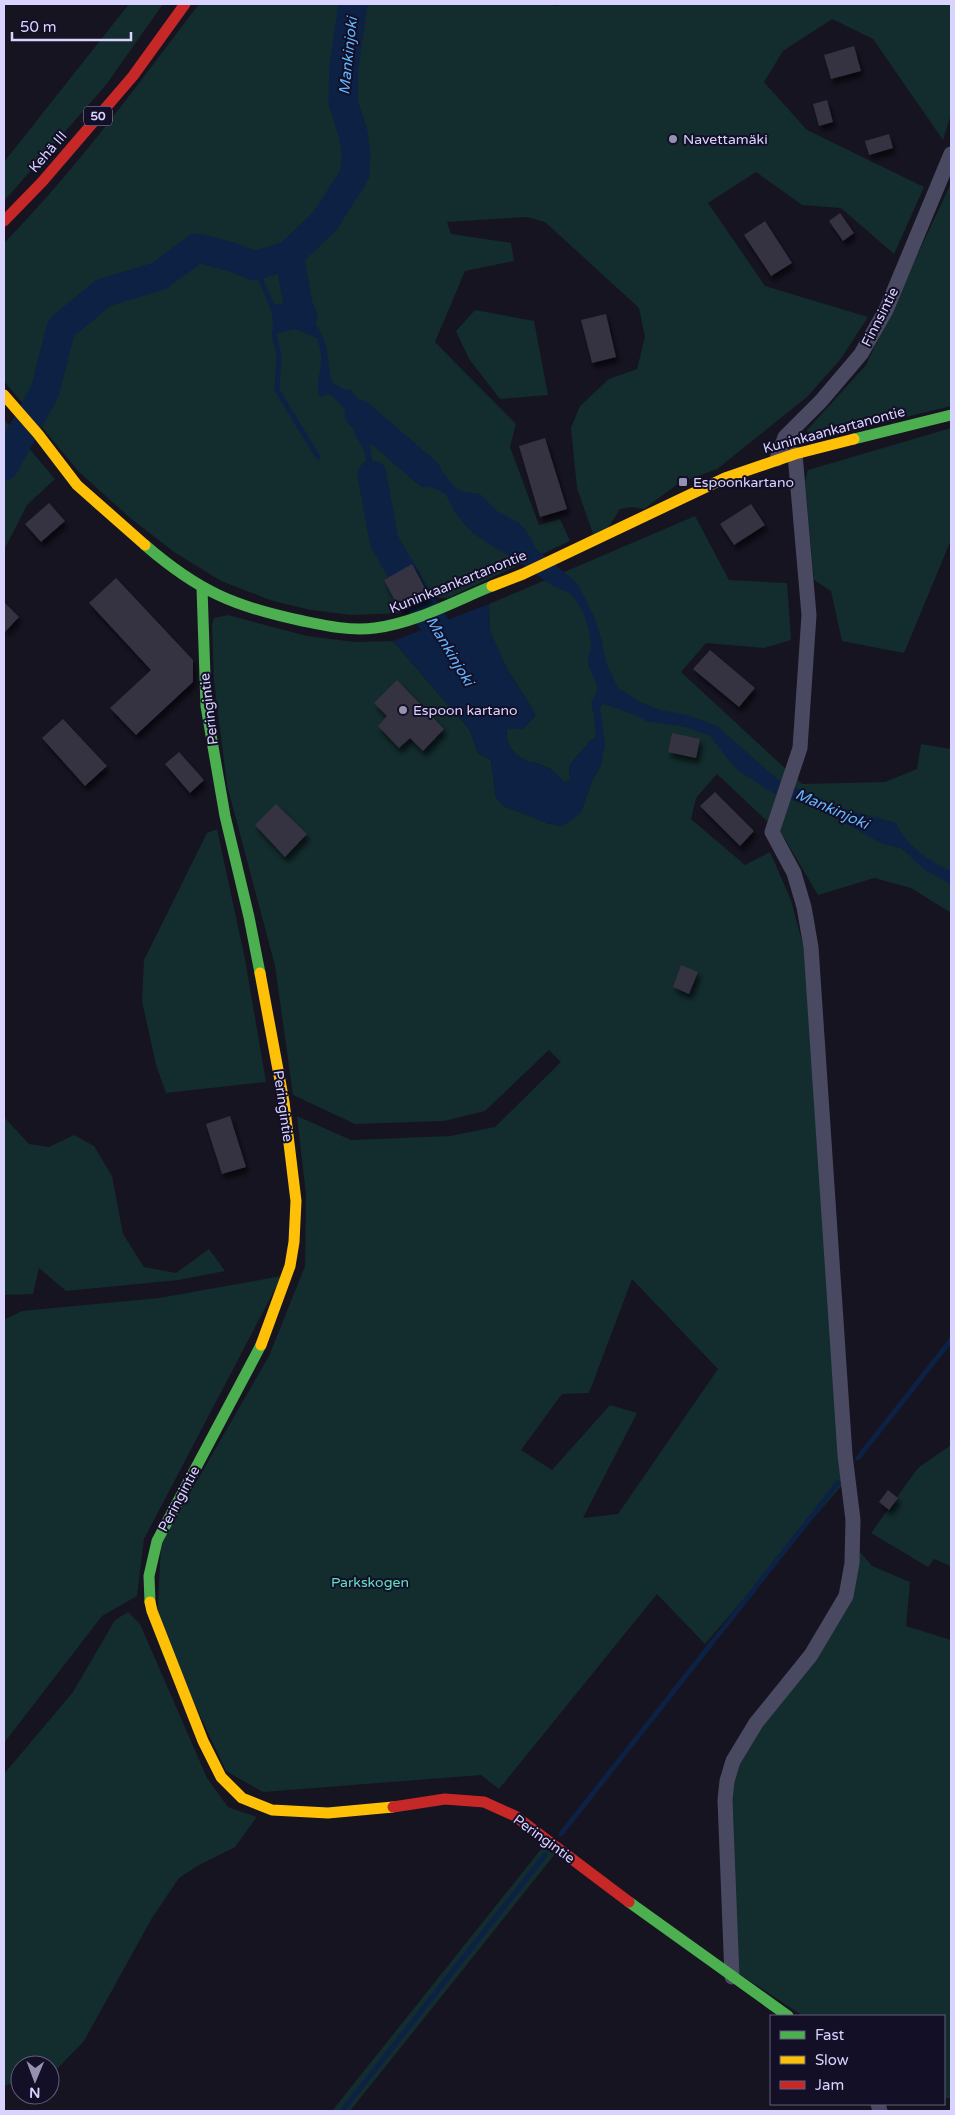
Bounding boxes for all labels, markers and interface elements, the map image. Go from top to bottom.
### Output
scale bar [12,10,131,42]
water label: Mankinjoki [335,14,361,96]
text: 50 m [20,18,57,36]
road number: 50 [84,106,112,125]
street label: Kehä III [25,128,71,176]
place label: Navettamäki [683,131,768,148]
marker: Navettamäki [667,133,679,145]
street label: Finnsintie [858,284,902,349]
street label: Kuninkaankartanontie [761,403,907,457]
place label: Espoonkartano [693,474,794,491]
marker: Espoonkartano [677,476,689,488]
street label: Kuninkaankartanontie [387,547,529,617]
water label: Mankinjoki [422,613,479,691]
street label: Peringintie [196,672,222,746]
place label: Espoon kartano [413,702,518,719]
marker: Espoon kartano [397,704,409,716]
water label: Mankinjoki [793,785,873,834]
street label: Peringintie [270,1069,296,1143]
street label: Peringintie [155,1463,203,1535]
park label: Parkskogen [331,1574,409,1591]
street label: Peringintie [510,1811,578,1867]
legend [770,2015,945,2105]
text: Fast [815,2026,845,2044]
text: Slow [815,2051,849,2069]
north arrow [10,2055,60,2105]
text: Jam [815,2076,844,2094]
text: N [29,2084,41,2101]

